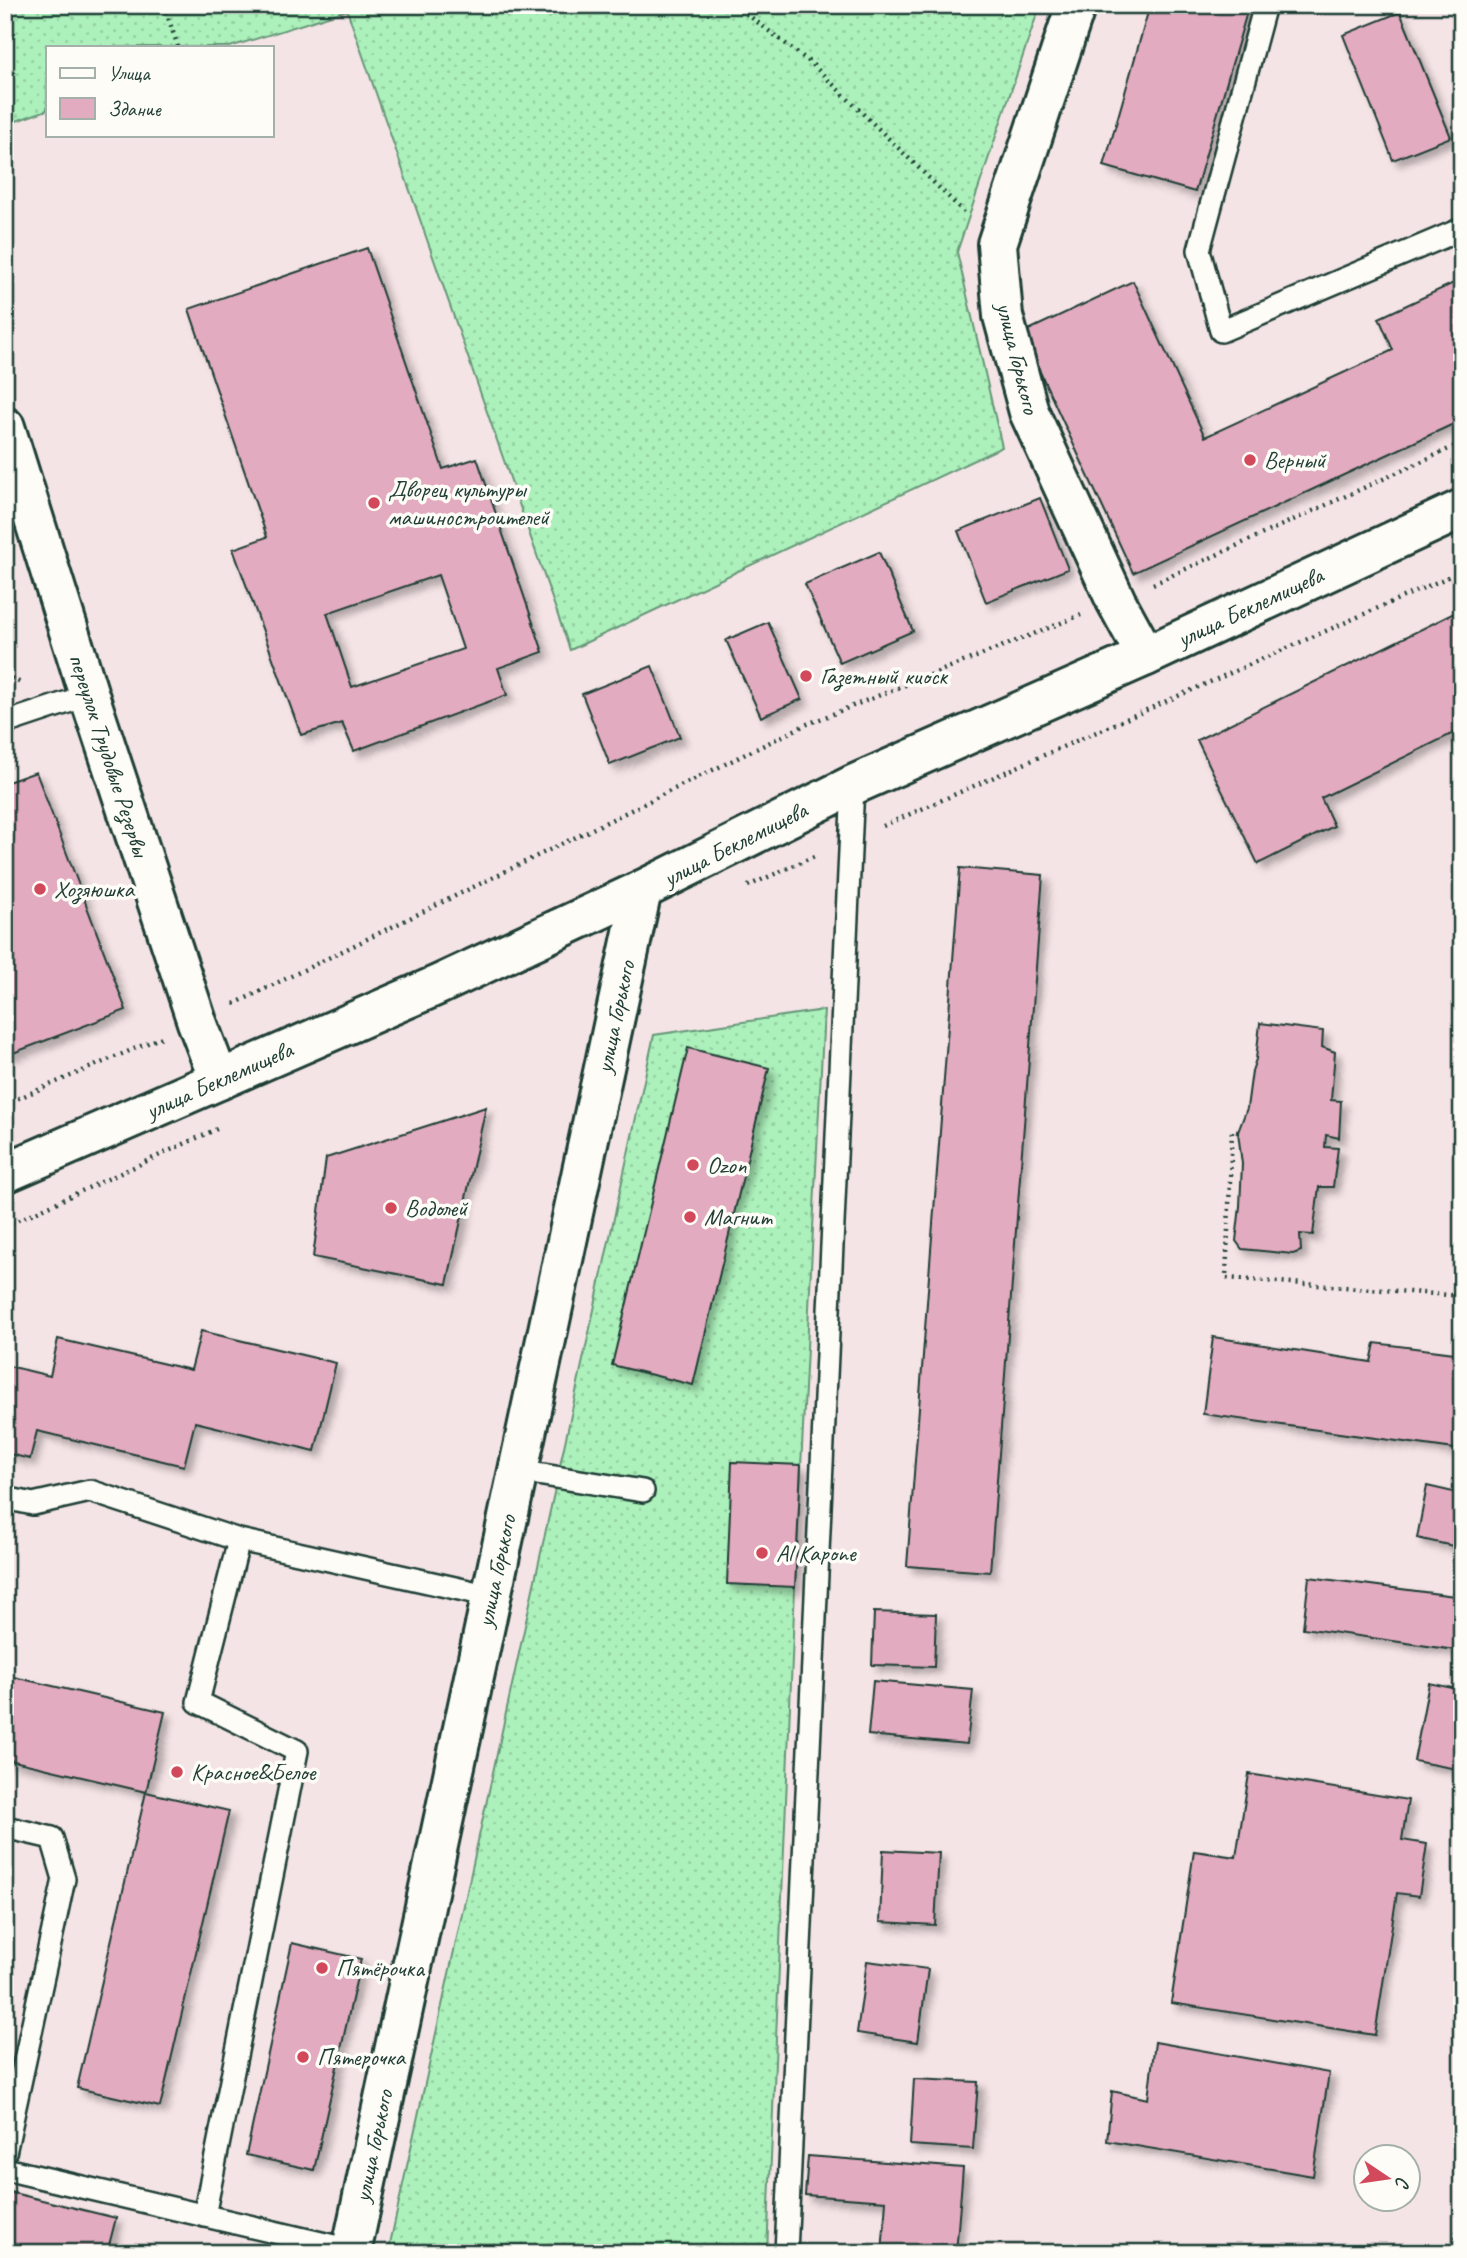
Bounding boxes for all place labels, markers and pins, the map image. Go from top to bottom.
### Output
place label: Верный [1264,445,1327,475]
marker: Верный [1242,452,1258,468]
place label: Дворец культуры машиностроителей [388,474,551,532]
marker: Дворец культуры машиностроителей [366,495,382,511]
place label: Газетный киоск [820,661,949,692]
marker: Газетный киоск [798,668,814,684]
place label: Хозяюшка [54,874,136,905]
marker: Хозяюшка [32,881,48,897]
place label: Ozon [707,1150,747,1180]
marker: Ozon [685,1157,701,1173]
place label: Водолей [405,1193,469,1223]
marker: Водолей [383,1200,399,1216]
place label: Магнит [704,1202,773,1232]
marker: Магнит [682,1209,698,1225]
place label: Al Kapone [776,1538,858,1568]
marker: Al Kapone [754,1545,770,1561]
place label: Красное&Белое [191,1757,317,1787]
marker: Красное&Белое [169,1764,185,1780]
place label: Пятёрочка [336,1953,425,1983]
marker: Пятёрочка [314,1960,330,1976]
place label: Пятерочка [317,2042,406,2072]
marker: Пятерочка [295,2049,311,2065]

